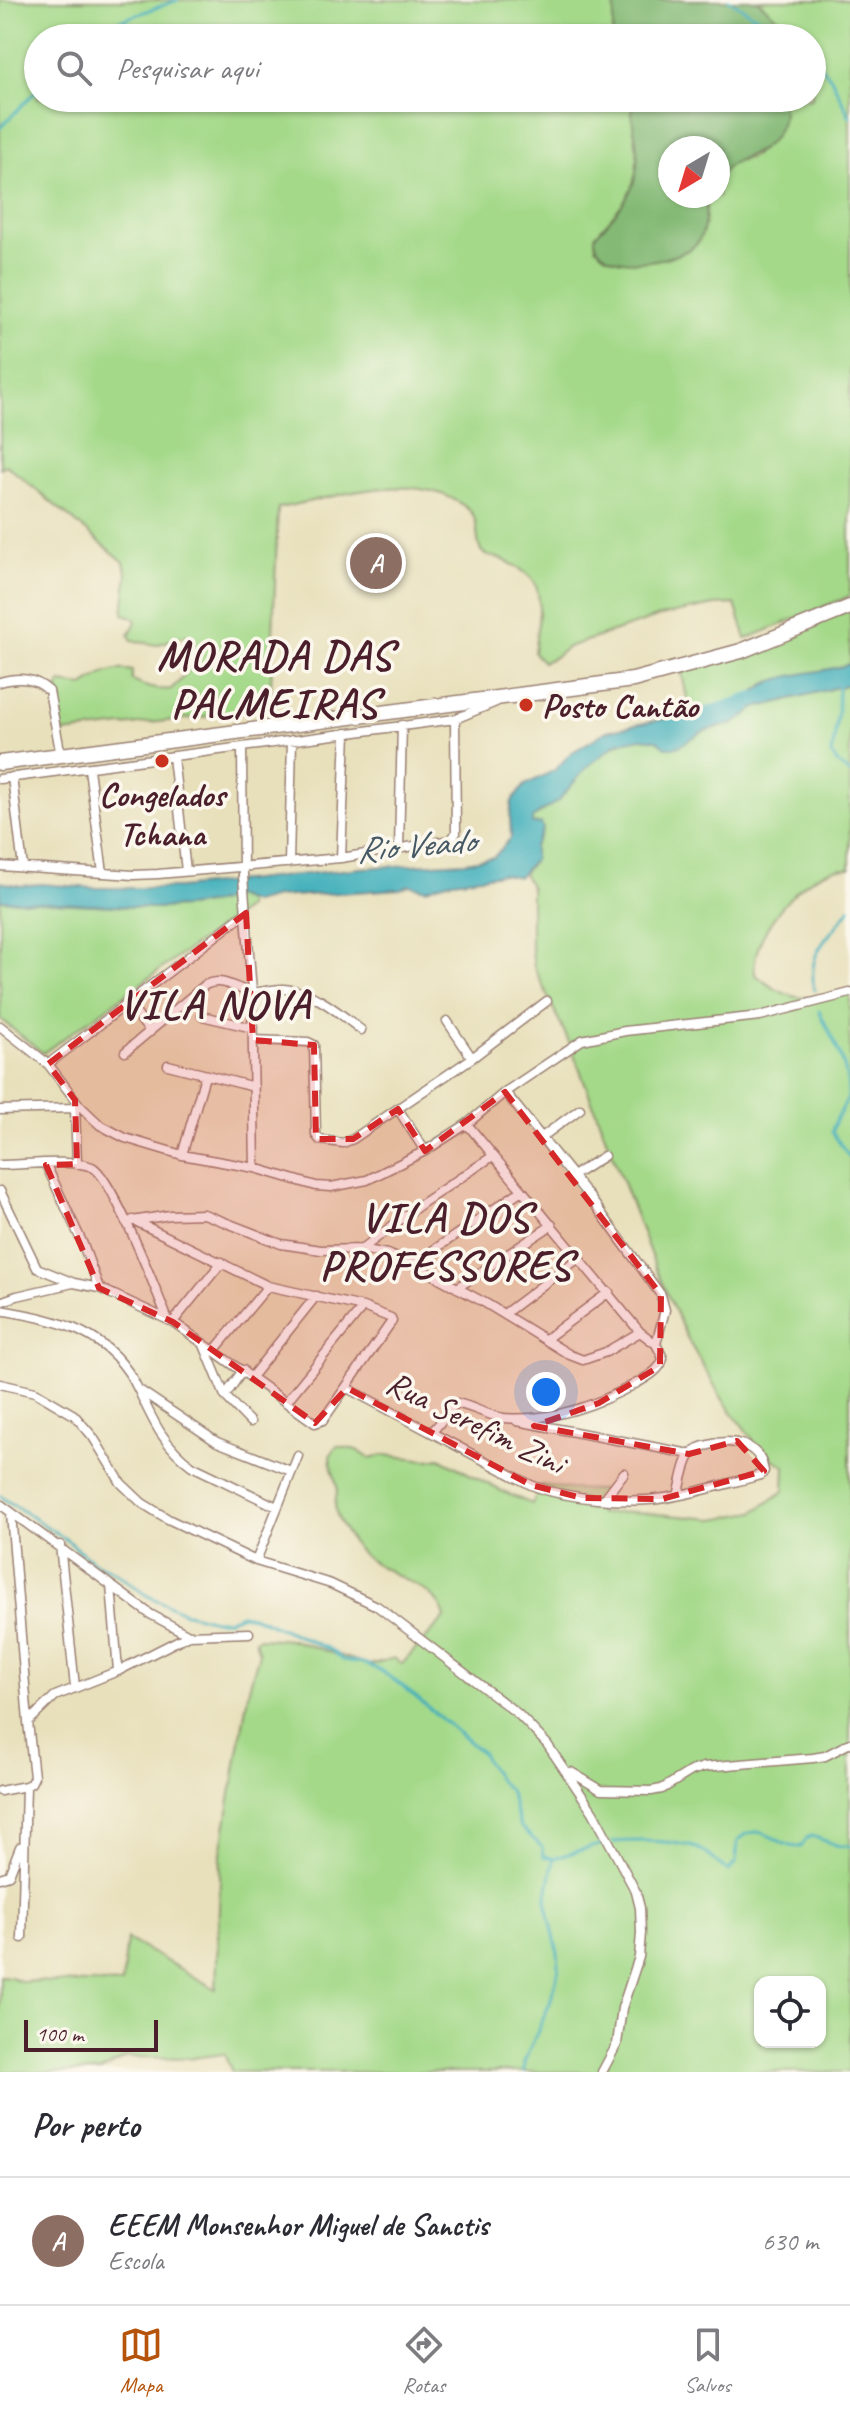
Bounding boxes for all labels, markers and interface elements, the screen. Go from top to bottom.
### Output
search box [24,24,826,112]
icon: search [52,46,96,90]
text: Pesquisar aqui [116,49,259,87]
north arrow [658,136,730,208]
pin: A [350,533,402,593]
district label: MORADA DAS PALMEIRAS [157,629,400,730]
place label: Posto Cantão [542,684,701,727]
marker: Posto Cantão [517,696,535,714]
marker: Congelados Tchana [153,752,171,770]
place label: Congelados Tchana [99,773,228,855]
water label: Rio Veado [354,816,482,873]
district label: VILA NOVA [119,978,312,1031]
district label: VILA DOS PROFESSORES [320,1191,579,1292]
street label: Rua Serefim Zini [380,1361,576,1486]
your location [526,1372,566,1412]
map controls [754,1976,826,2048]
button: locate [754,1976,826,2048]
scale bar [24,2016,158,2052]
text: 100 m [36,2020,83,2048]
text: Por perto [32,2103,140,2146]
text: EEEM Monsenhor Miguel de Sanctis [108,2206,489,2244]
text: A [51,2225,65,2258]
text: 630 m [762,2225,818,2258]
text: Escola [108,2244,164,2277]
tab: Mapa [119,2323,163,2399]
tab: Rotas [402,2323,446,2399]
tab: Salvos [684,2323,731,2399]

